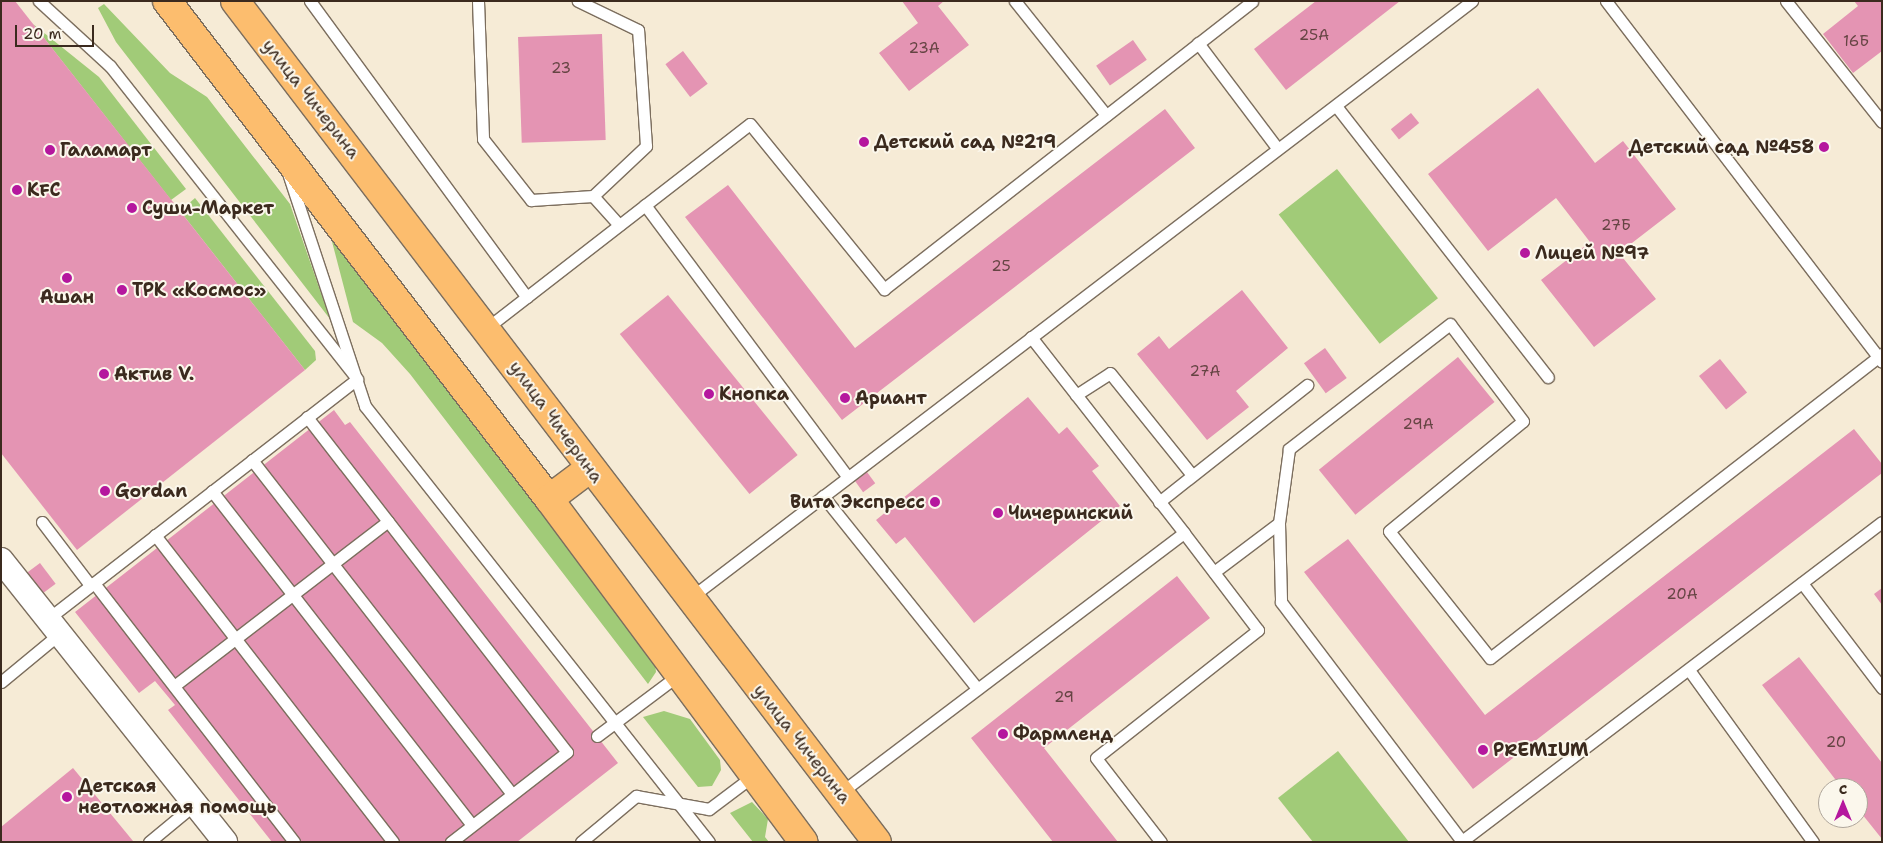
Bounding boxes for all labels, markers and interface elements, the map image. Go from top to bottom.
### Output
scale bar [18,15,96,47]
text: 20 m [23,24,62,44]
house number: 25А [1299,27,1329,45]
house number: 16Б [1843,33,1869,51]
street label: улица Чичерина [258,35,364,163]
house number: 23А [908,40,940,58]
house number: 23 [551,60,571,78]
place label: Детский сад №219 [874,131,1056,153]
marker: Детский сад №219 [858,136,870,148]
place label: Детский сад №458 [1628,136,1814,158]
place label: Галамарт [60,139,152,161]
marker: Детский сад №458 [1818,141,1830,153]
marker: Галамарт [44,144,56,156]
place label: KFC [27,179,61,201]
marker: KFC [11,184,23,196]
place label: Суши-Маркет [142,197,274,219]
marker: Суши-Маркет [126,202,138,214]
house number: 27Б [1601,217,1631,235]
place label: Лицей №97 [1535,242,1649,264]
marker: Лицей №97 [1519,247,1531,259]
house number: 25 [991,258,1011,276]
marker: Ашан [61,272,73,284]
place label: ТРК «Космос» [132,279,266,301]
marker: ТРК «Космос» [116,284,128,296]
place label: Ашан [40,286,94,308]
street label: улица Чичерина [504,357,608,487]
place label: Актив V. [114,363,194,385]
house number: 27А [1190,363,1220,381]
marker: Актив V. [98,368,110,380]
place label: Кнопка [719,383,789,405]
place label: Ариант [855,387,927,409]
marker: Кнопка [703,388,715,400]
marker: Ариант [839,392,851,404]
house number: 29А [1402,416,1434,434]
place label: Gordan [115,480,187,502]
marker: Gordan [99,485,111,497]
place label: Вита Экспресс [790,491,925,513]
marker: Вита Экспресс [929,496,941,508]
place label: Чичеринский [1008,502,1133,524]
marker: Чичеринский [992,507,1004,519]
house number: 20А [1666,586,1698,604]
street label: улица Чичерина [749,680,855,808]
house number: 29 [1054,689,1074,707]
place label: Фармленд [1013,723,1113,745]
marker: Фармленд [997,728,1009,740]
house number: 20 [1826,734,1846,752]
place label: PREMIUM [1493,739,1588,761]
marker: PREMIUM [1477,744,1489,756]
place label: Детская неотложная помощь [78,776,277,819]
north arrow [1818,778,1868,828]
text: С [1839,780,1847,798]
marker: Детская неотложная помощь [60,790,74,804]

